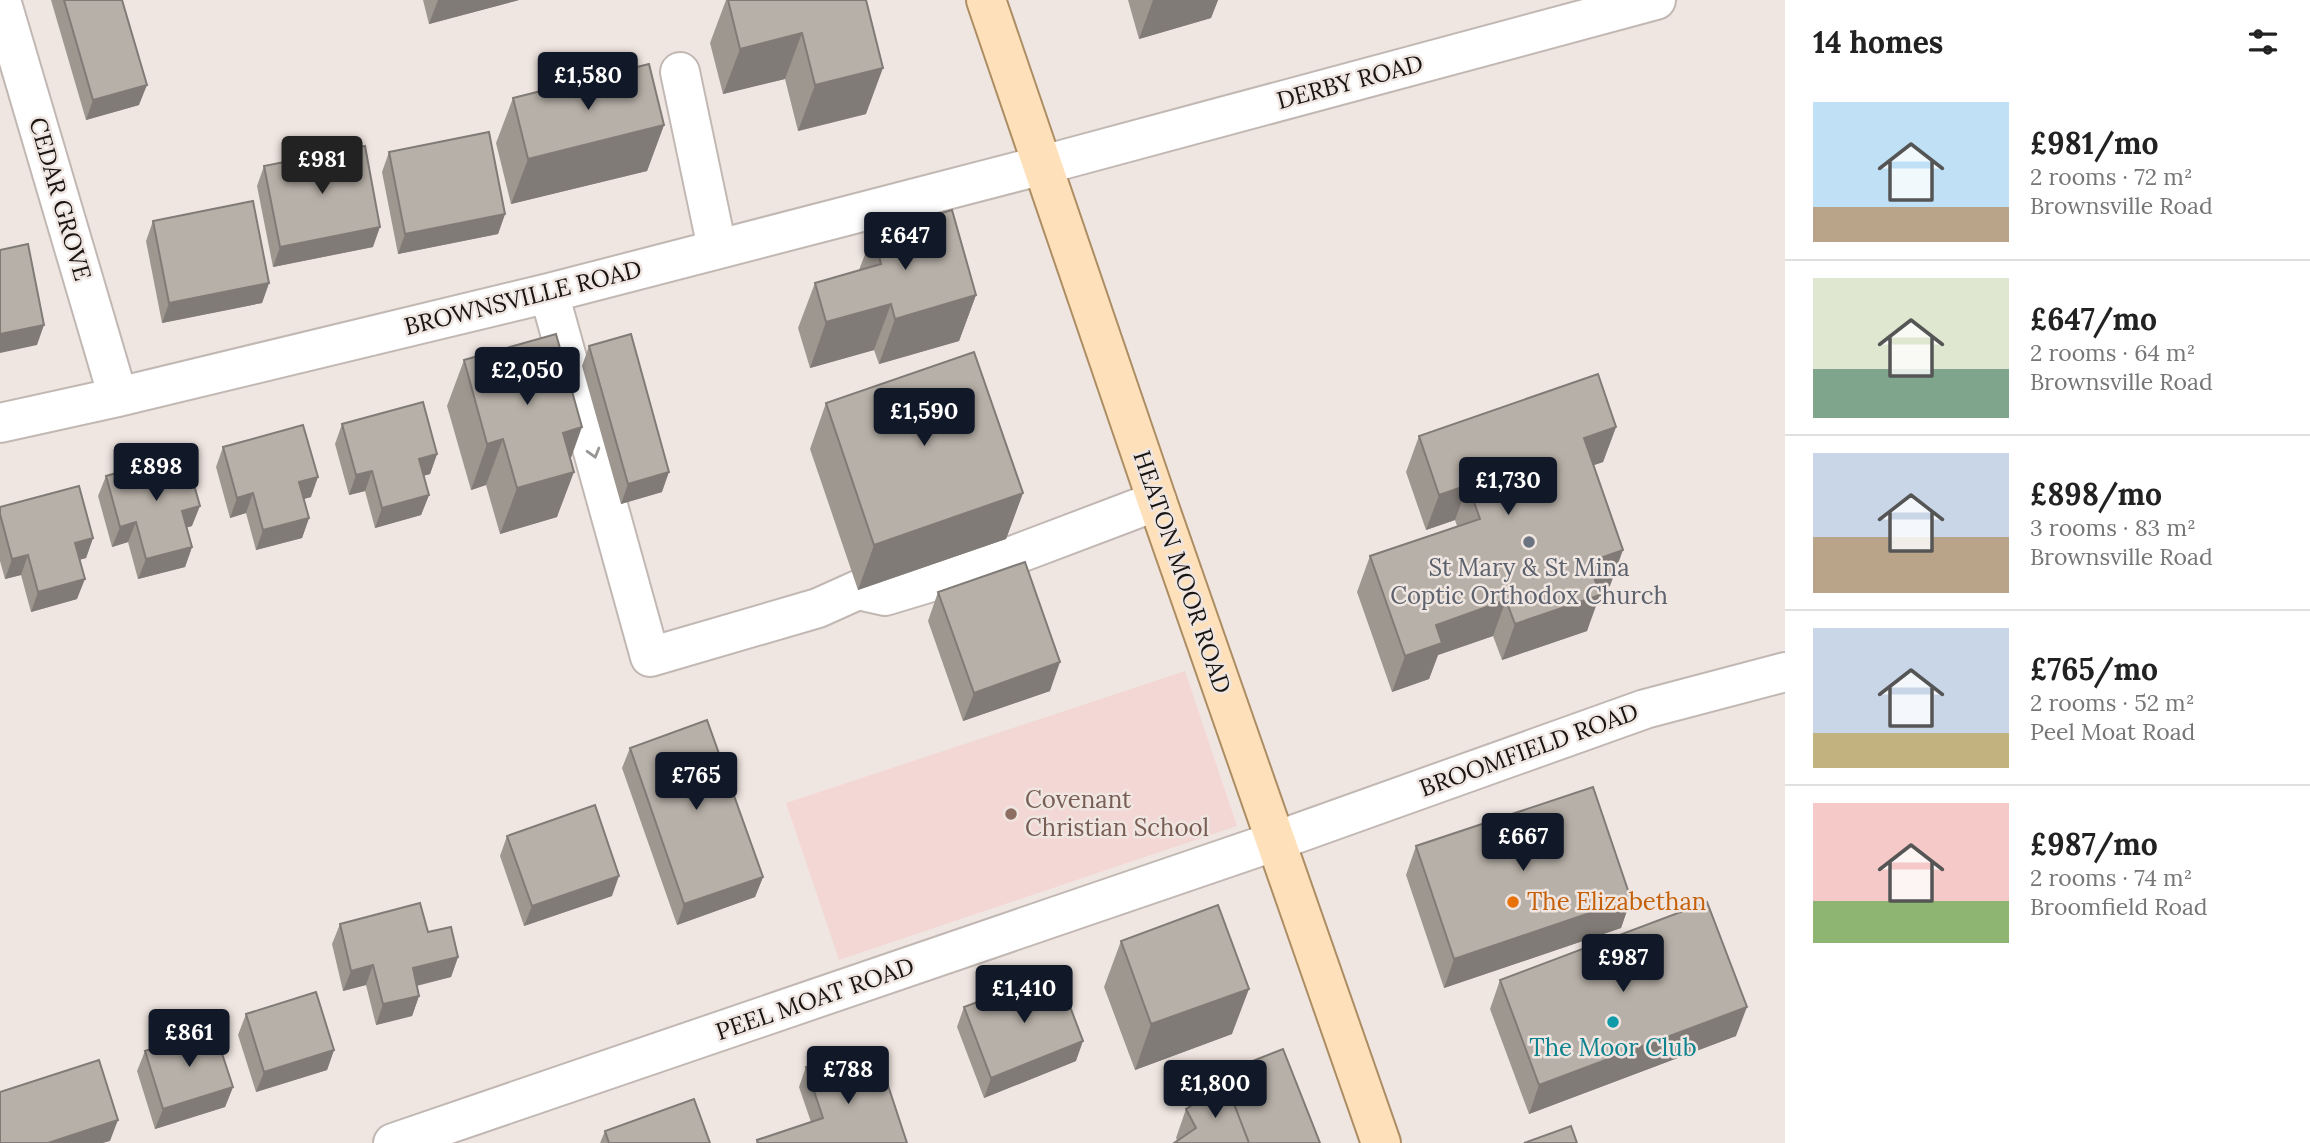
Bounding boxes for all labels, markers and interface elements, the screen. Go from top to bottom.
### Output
text: 14 homes [1813,23,1943,61]
icon: filters [2244,23,2282,61]
street label: DERBY ROAD [1273,47,1426,116]
pin: £1,580 [531,52,645,112]
text: £1,580 [554,60,622,89]
street label: CEDAR GROVE [22,114,99,284]
text: £981/mo [2030,124,2158,162]
icon: home [1869,130,1953,214]
pin: £981 [281,136,363,196]
text: £981 [298,144,346,173]
text: 2 rooms · 72 m² [2030,162,2193,191]
text: Brownsville Road [2030,191,2213,220]
pin: £647 [864,212,946,272]
text: £647 [880,220,930,249]
street label: BROWNSVILLE ROAD [401,253,645,342]
text: £647/mo [2030,300,2157,338]
icon: home [1869,306,1953,390]
text: 2 rooms · 64 m² [2030,338,2195,367]
pin: £2,050 [470,348,584,407]
text: £2,050 [491,355,563,384]
text: Brownsville Road [2030,367,2213,396]
pin: £1,590 [867,388,981,448]
text: £1,590 [890,396,958,425]
pin: £898 [115,444,197,503]
street label: HEATON MOOR ROAD [1126,446,1239,697]
one-way arrow [585,447,600,459]
text: £898 [130,451,182,480]
pin: £1,730 [1451,458,1565,517]
text: £1,730 [1475,465,1541,494]
text: £898/mo [2030,475,2162,513]
icon: home [1869,481,1953,565]
text: 3 rooms · 83 m² [2030,513,2196,542]
marker: St Mary & St Mina Coptic Orthodox Church [1521,534,1537,550]
text: Brownsville Road [2030,542,2213,571]
place label: St Mary & St Mina Coptic Orthodox Church [1390,552,1668,611]
text: £765/mo [2030,650,2158,688]
icon: home [1869,656,1953,740]
text: 2 rooms · 52 m² [2030,688,2195,717]
street label: BROOMFIELD ROAD [1415,696,1643,804]
text: Peel Moat Road [2030,717,2195,746]
pin: £765 [655,752,737,812]
text: £765 [671,760,721,789]
place label: Covenant Christian School [1025,784,1209,843]
marker: Covenant Christian School [1003,806,1019,822]
pin: £667 [1482,814,1564,873]
text: £667 [1498,821,1548,850]
text: £987/mo [2030,825,2158,863]
icon: home [1869,831,1953,915]
text: 2 rooms · 74 m² [2030,863,2192,892]
place label: The Elizabethan [1527,886,1706,917]
text: Broomfield Road [2030,892,2208,921]
marker: The Elizabethan [1505,894,1521,910]
pin: £987 [1582,934,1664,994]
text: £987 [1598,942,1648,971]
street label: PEEL MOAT ROAD [711,950,918,1047]
pin: £1,410 [967,965,1081,1025]
text: £1,410 [992,973,1056,1002]
pin: £861 [148,1010,230,1069]
marker: The Moor Club [1605,1014,1621,1030]
text: £861 [165,1017,213,1046]
place label: The Moor Club [1529,1032,1697,1063]
pin: £788 [807,1046,889,1106]
text: £788 [823,1054,873,1083]
pin: £1,800 [1158,1060,1272,1120]
text: £1,800 [1180,1068,1250,1097]

